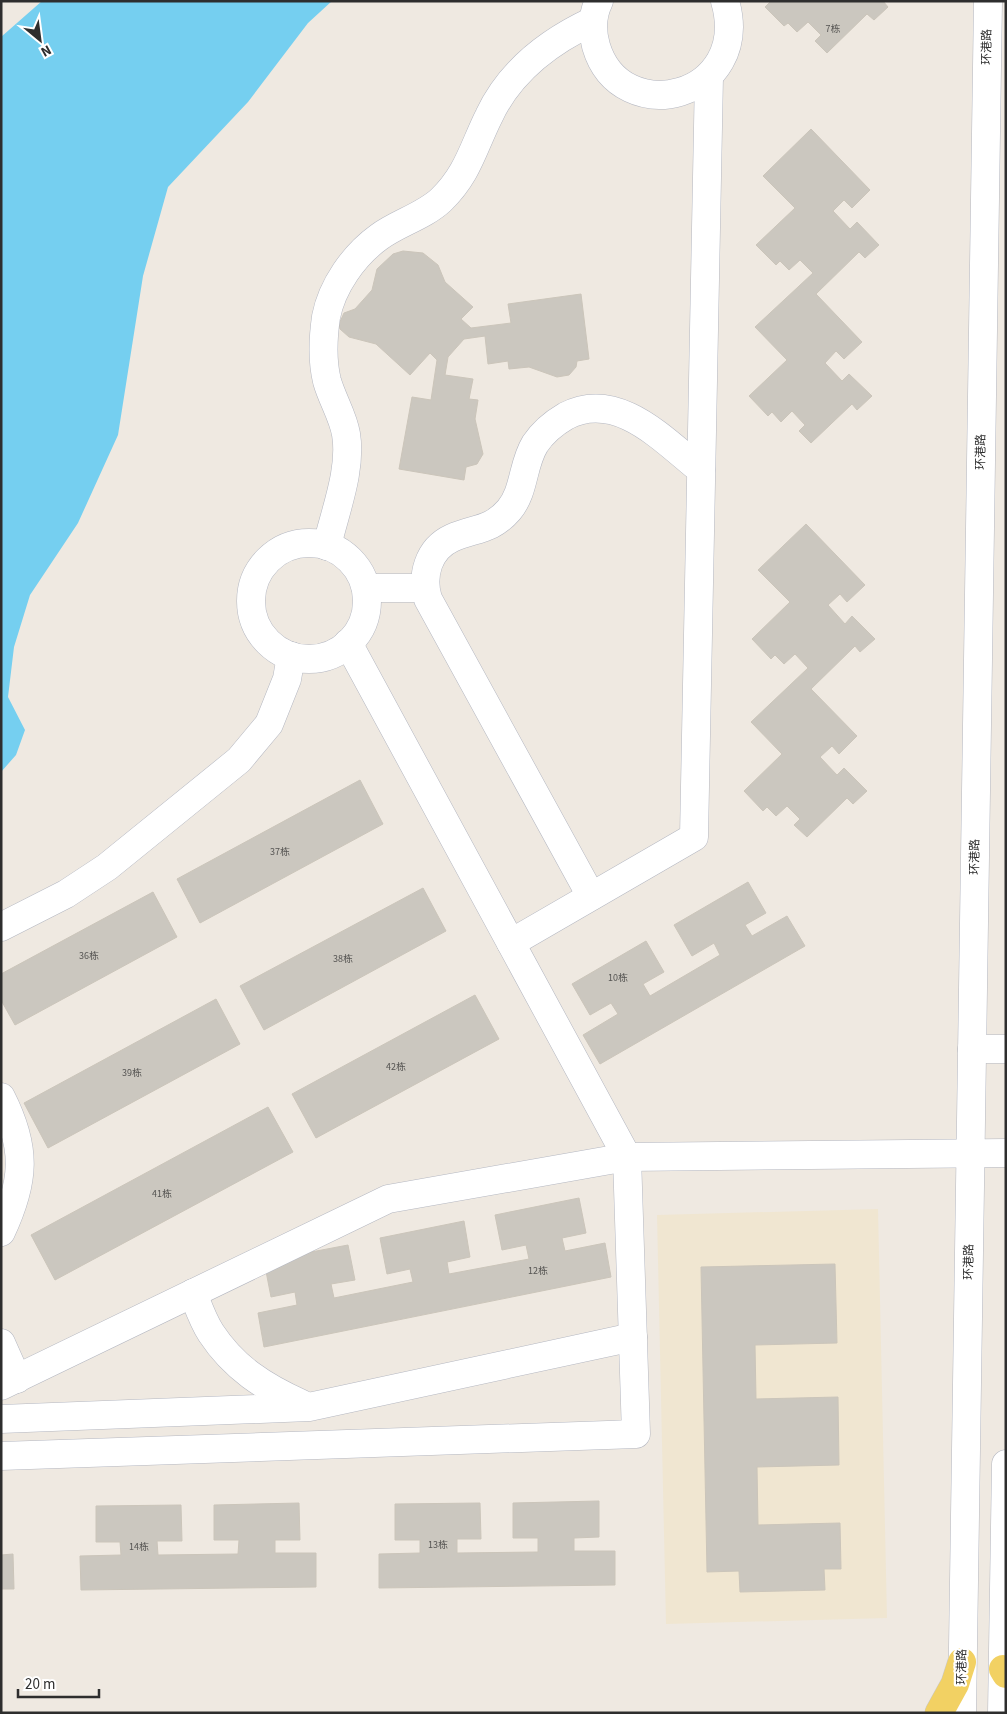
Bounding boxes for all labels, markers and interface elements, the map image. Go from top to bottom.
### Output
north arrow [15,15,65,65]
house number: 7栋 [826,22,840,36]
street label: 环港路 [978,29,996,65]
text: N [37,39,55,61]
street label: 环港路 [972,434,990,470]
street label: 环港路 [966,839,984,875]
house number: 37栋 [270,845,290,859]
house number: 36栋 [79,949,99,963]
house number: 38栋 [333,952,353,966]
house number: 10栋 [608,971,628,985]
house number: 42栋 [386,1060,406,1074]
house number: 39栋 [122,1066,142,1080]
house number: 41栋 [152,1187,172,1201]
street label: 环港路 [960,1244,978,1280]
house number: 12栋 [528,1264,548,1278]
house number: 13栋 [428,1538,448,1552]
house number: 14栋 [129,1540,149,1554]
street label: 环港路 [953,1649,971,1685]
scale bar [18,1666,99,1698]
text: 20 m [25,1674,55,1695]

